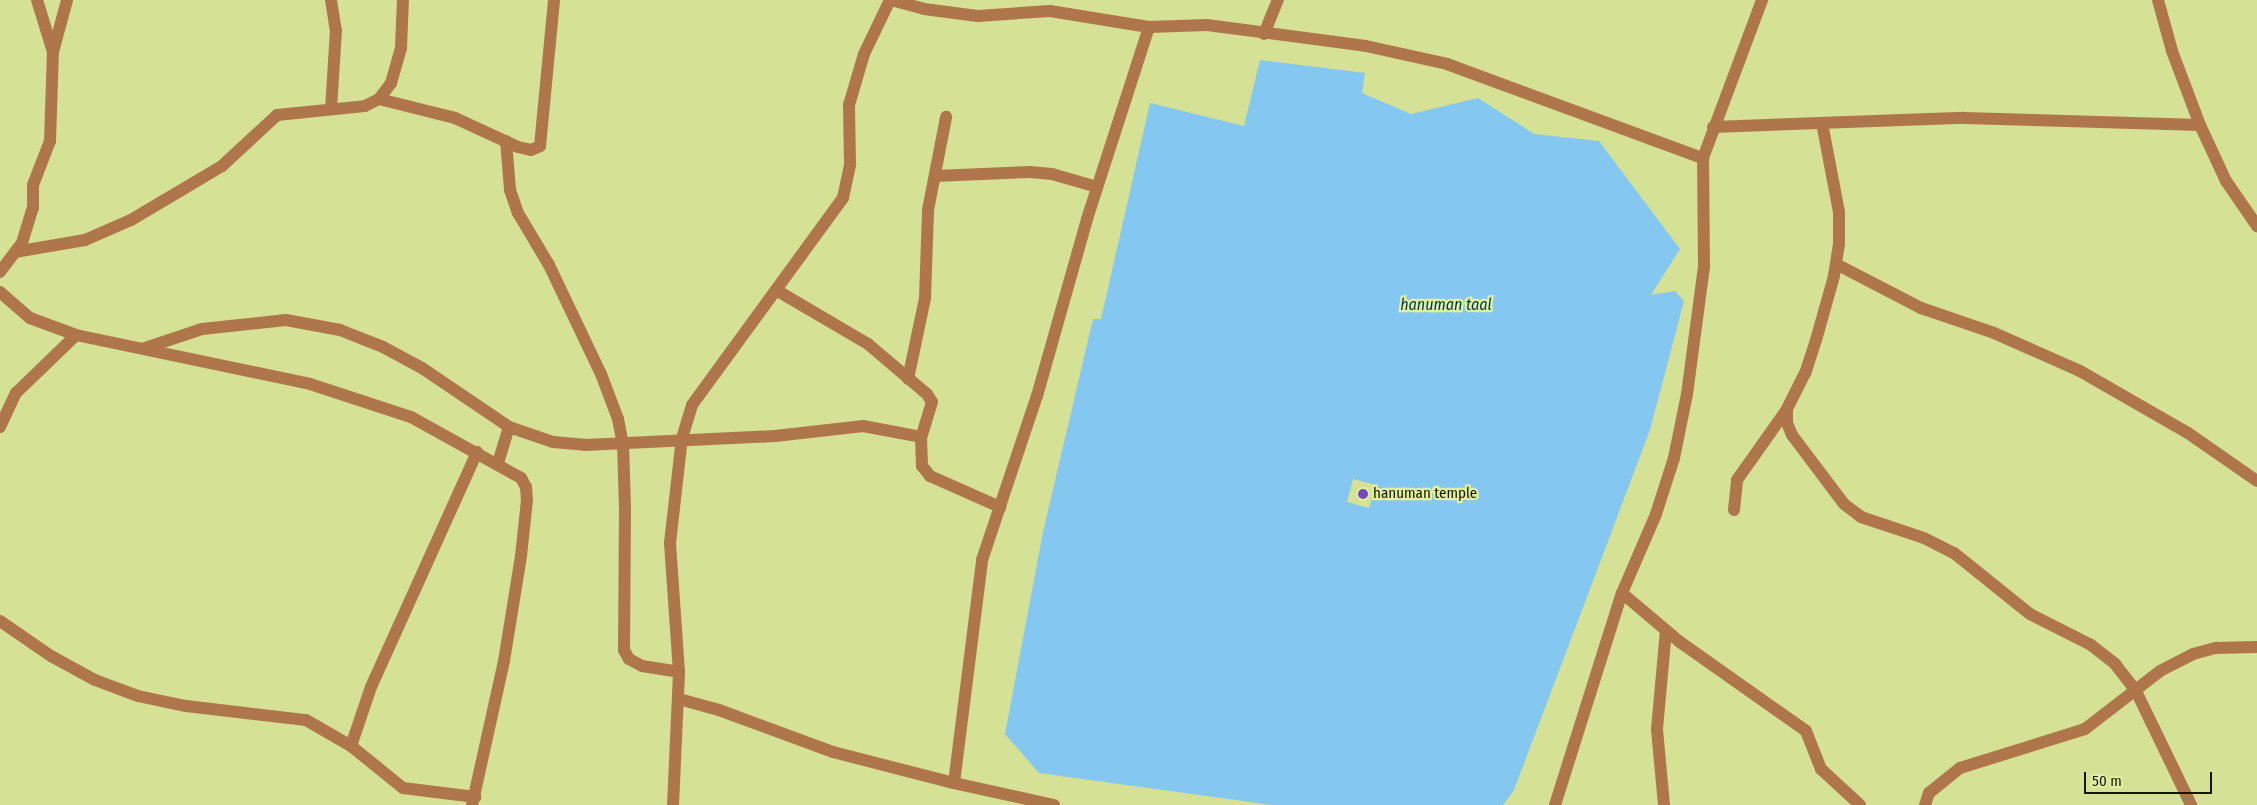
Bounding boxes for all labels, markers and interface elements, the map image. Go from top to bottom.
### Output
water label: hanuman taal [1400,295,1492,315]
place label: hanuman temple [1373,485,1477,503]
marker: hanuman temple [1357,488,1369,500]
scale bar [2087,762,2214,794]
text: 50 m [2092,772,2122,790]

